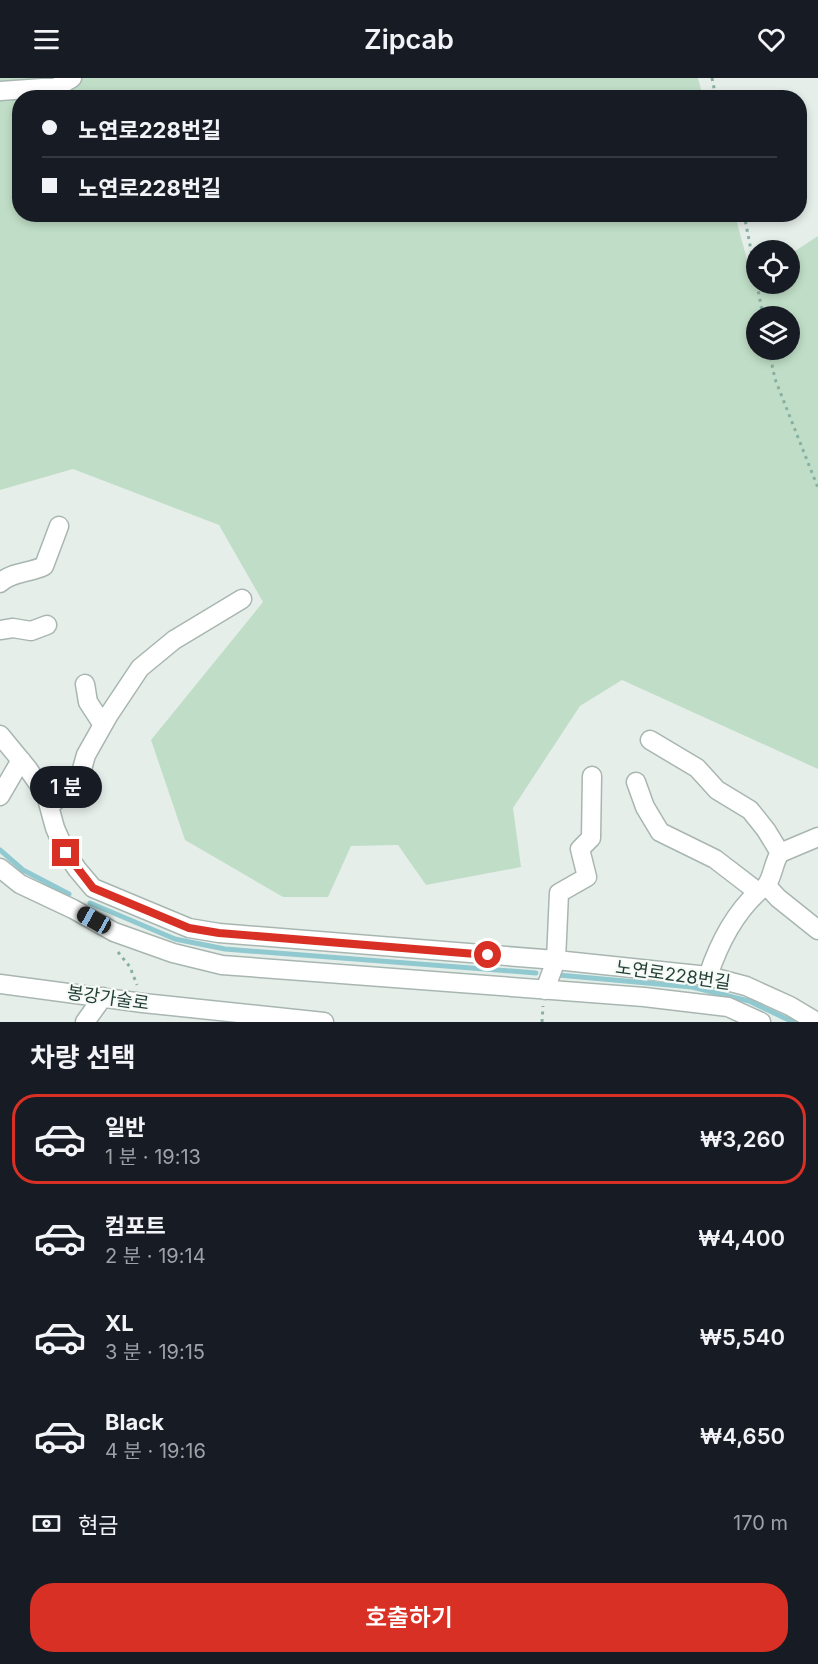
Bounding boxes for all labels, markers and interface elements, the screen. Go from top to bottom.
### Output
icon: menu [30,23,63,56]
text: Zipcab [364,23,454,56]
icon: heart [755,23,788,56]
text: 노연로228번길 [78,117,221,143]
text: 노연로228번길 [78,175,221,201]
map controls [746,240,800,360]
button: locate [746,240,800,294]
button: layers [746,306,800,360]
callout: 1 분 [30,766,102,808]
text: 1 분 [50,775,82,799]
route end [52,839,79,866]
car [74,903,114,937]
route start [474,941,501,968]
street label: 노연로228번길 [614,956,732,993]
street label: 봉강가술로 [66,981,151,1014]
text: 차량 선택 [30,1041,136,1074]
icon: car [33,1112,87,1166]
text: 일반 [105,1114,145,1140]
text: ₩3,260 [700,1126,785,1152]
text: 1 분 · 19:13 [105,1145,201,1169]
icon: car [33,1211,87,1265]
text: 컴포트 [105,1213,166,1239]
text: ₩4,400 [698,1225,785,1251]
text: 2 분 · 19:14 [105,1244,206,1268]
icon: car [33,1310,87,1364]
text: XL [105,1310,134,1336]
text: ₩5,540 [700,1324,785,1350]
text: 3 분 · 19:15 [105,1340,205,1364]
icon: car [33,1409,87,1463]
text: Black [105,1409,164,1435]
text: ₩4,650 [700,1423,785,1449]
text: 4 분 · 19:16 [105,1439,206,1463]
icon: cash [30,1507,63,1540]
text: 170 m [733,1511,788,1535]
text: 현금 [78,1512,118,1538]
button: 호출하기 [30,1583,788,1652]

